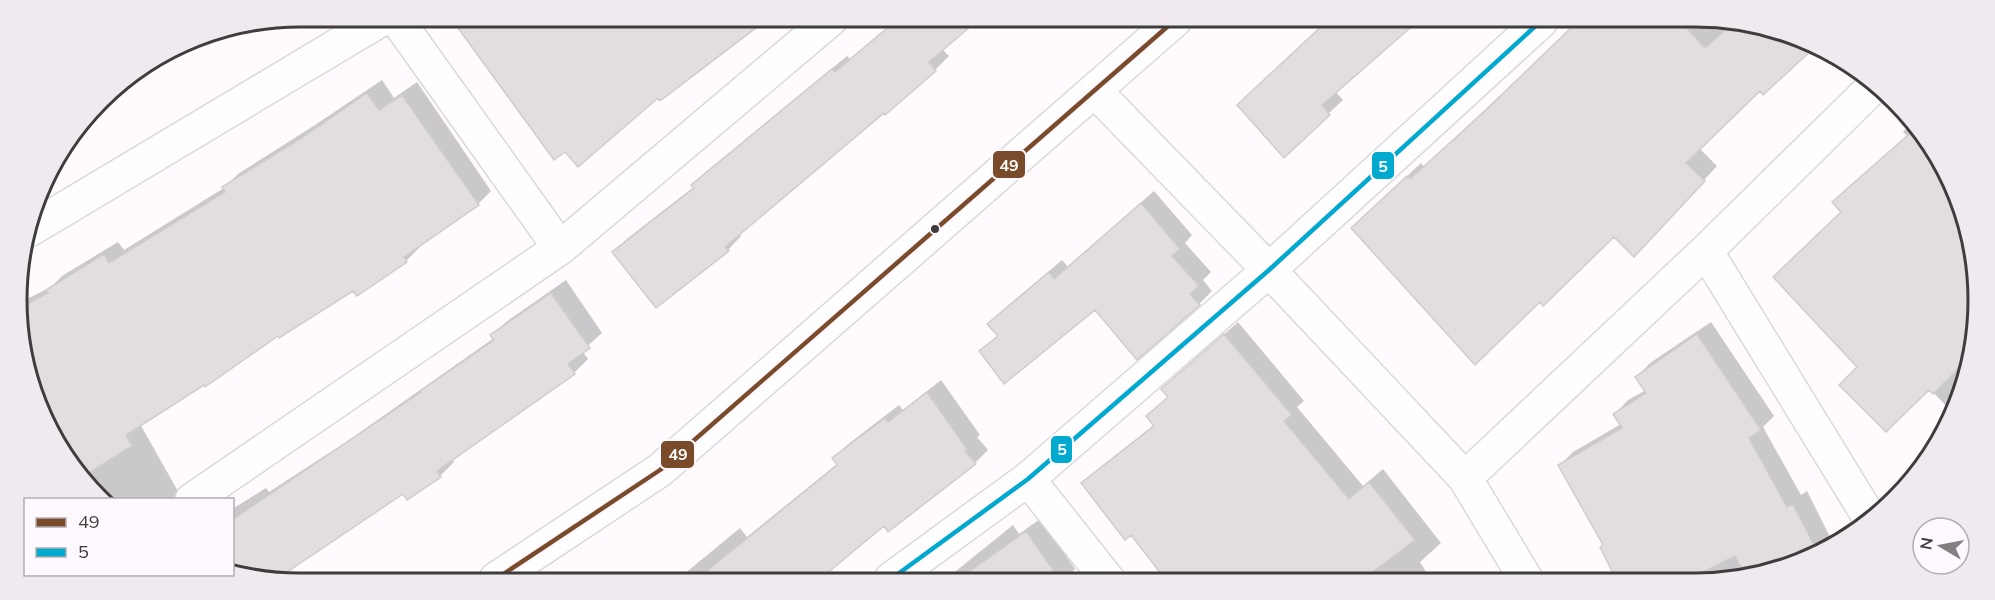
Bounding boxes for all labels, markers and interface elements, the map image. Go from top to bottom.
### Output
line badge: 49 [992,150,1026,179]
line badge: 5 [1371,151,1395,180]
text: 49 [999,155,1019,175]
text: 5 [1378,156,1388,176]
unlabelled marker [929,223,941,235]
line badge: 5 [1050,435,1073,464]
text: 5 [1057,439,1067,459]
line badge: 49 [660,440,695,469]
text: 49 [668,444,688,464]
legend [24,498,234,576]
text: 49 [78,510,100,533]
north arrow [1911,516,1971,576]
text: N [1915,536,1937,551]
text: 5 [78,540,89,563]

